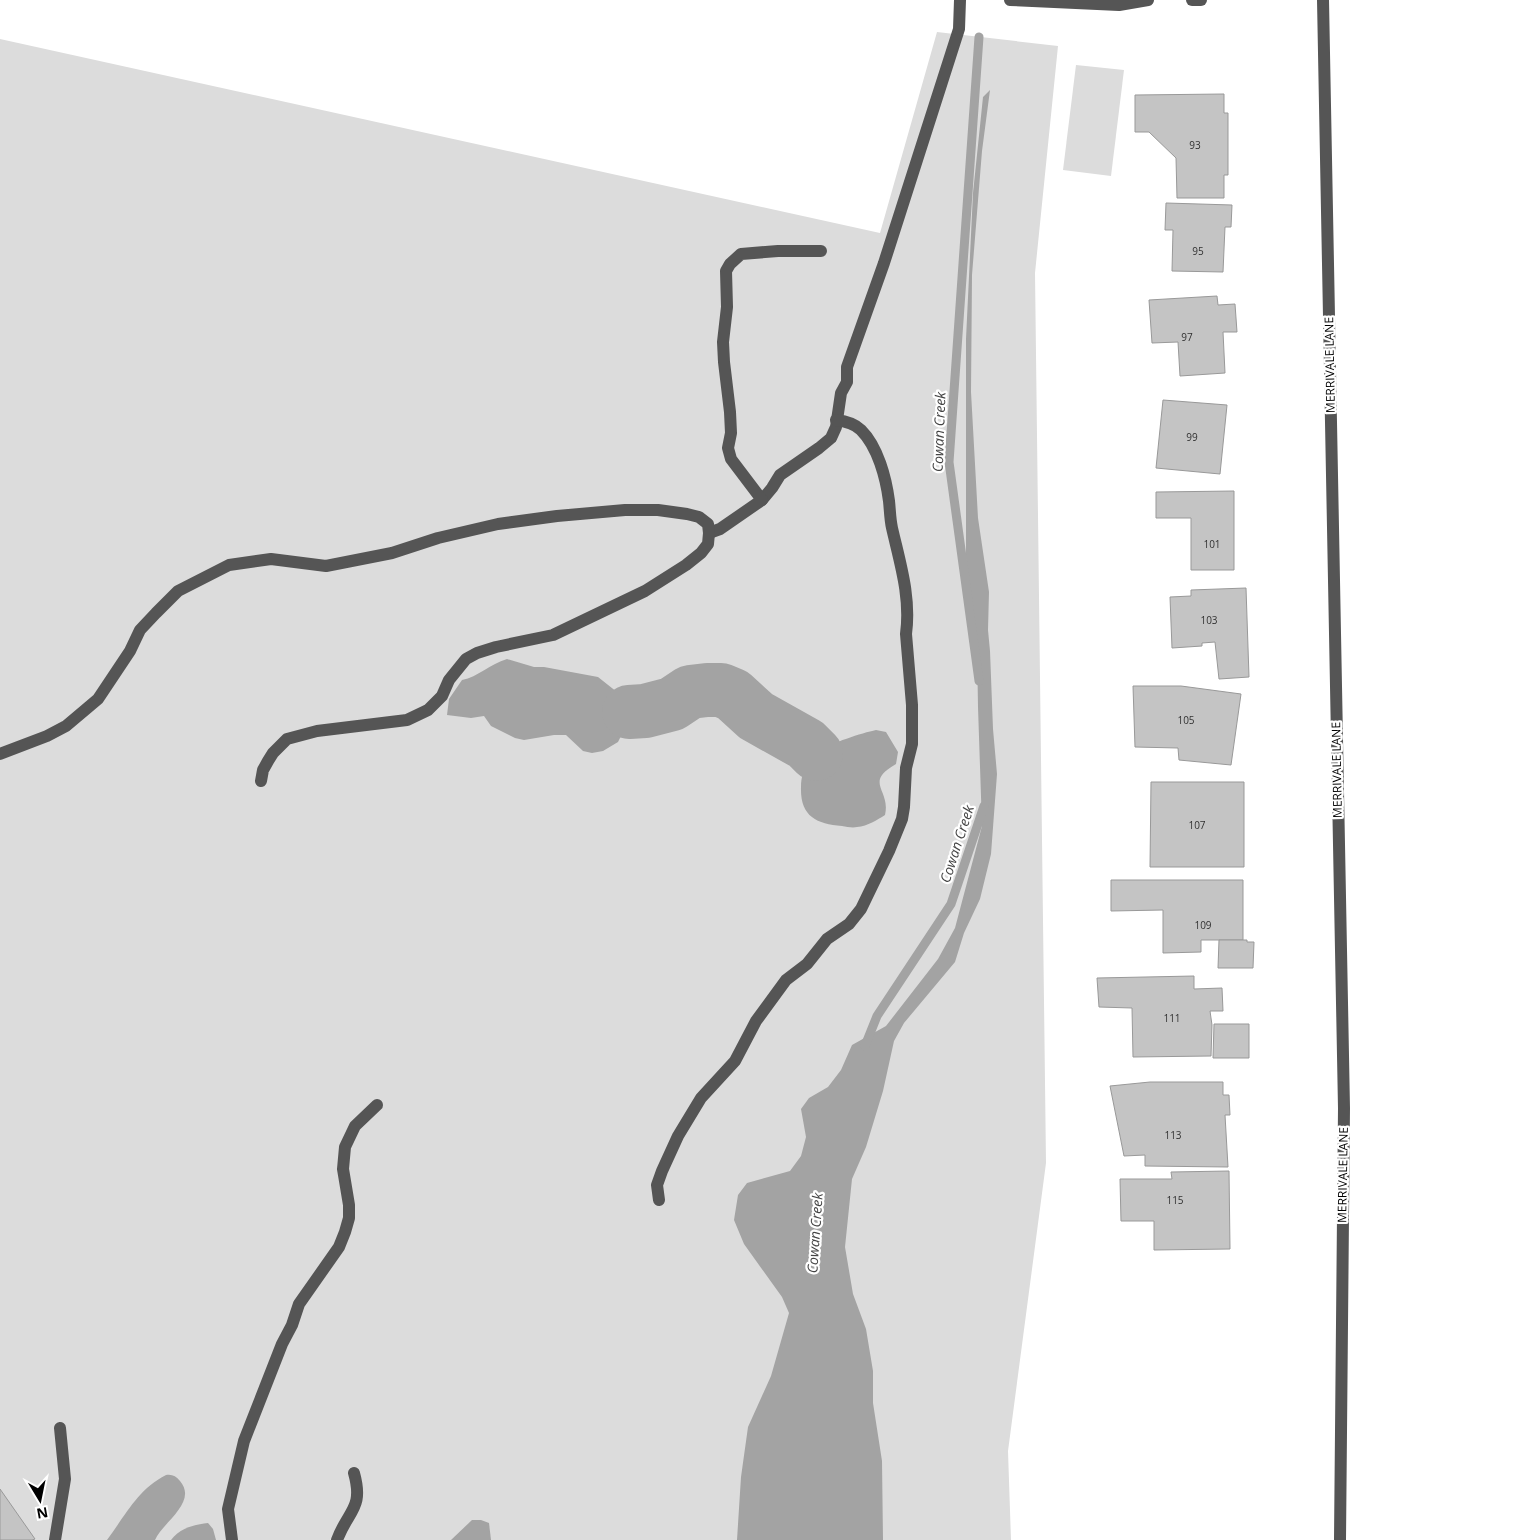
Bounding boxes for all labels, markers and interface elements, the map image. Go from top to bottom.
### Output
house number: 93 [1189,138,1201,152]
house number: 95 [1192,244,1204,258]
street label: MERRIVALE LANE [1320,317,1339,413]
house number: 97 [1181,330,1193,344]
water label: Cowan Creek [928,390,949,472]
house number: 99 [1186,430,1198,444]
house number: 101 [1203,537,1221,551]
house number: 103 [1200,613,1218,627]
house number: 105 [1177,713,1195,727]
street label: MERRIVALE LANE [1327,722,1346,818]
water label: Cowan Creek [935,802,978,885]
house number: 107 [1188,818,1206,832]
house number: 109 [1194,918,1212,932]
house number: 111 [1163,1011,1181,1025]
street label: MERRIVALE LANE [1333,1127,1352,1223]
house number: 113 [1164,1128,1182,1142]
water label: Cowan Creek [802,1191,827,1274]
house number: 115 [1166,1193,1184,1207]
north arrow [15,1475,65,1525]
text: N [35,1503,50,1524]

